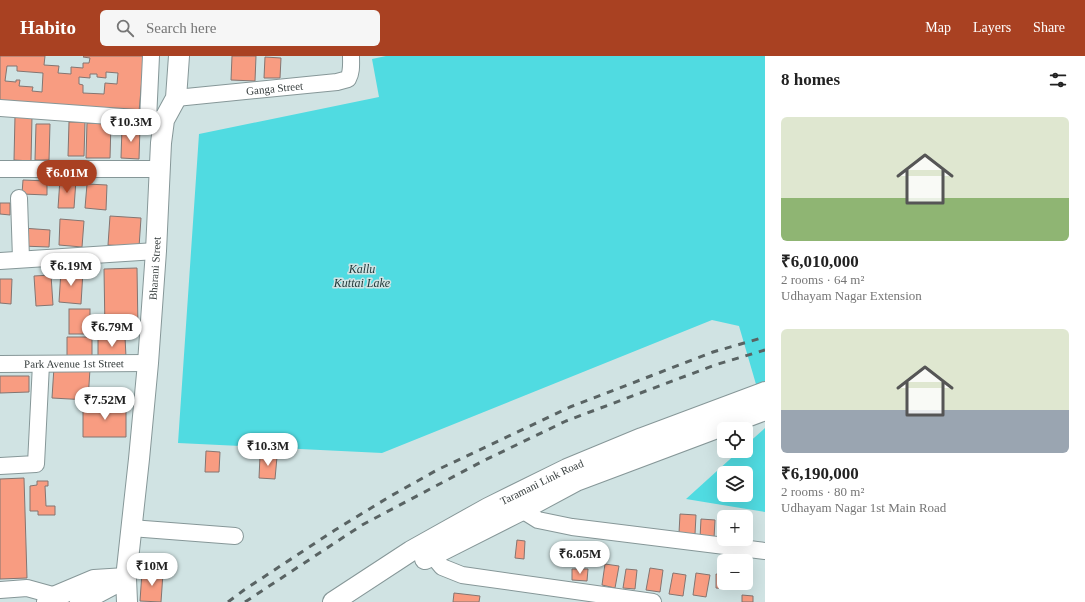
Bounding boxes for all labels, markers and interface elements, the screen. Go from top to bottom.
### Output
search box [100,10,380,46]
text: Habito [20,17,76,38]
icon: search [114,17,136,39]
text: Search here [146,20,216,36]
text: Map [925,20,951,35]
text: Layers [973,20,1011,35]
text: Share [1033,20,1065,35]
icon: filters [1047,69,1069,91]
text: 8 homes [781,70,840,89]
street label: Ganga Street [245,79,304,97]
pin: ₹10.3M [98,109,164,143]
text: ₹10.3M [110,114,152,129]
icon: home [889,143,961,215]
pin: ₹6.01M [34,160,100,194]
text: ₹6.01M [46,165,88,180]
street label: Bharani Street [147,237,163,300]
text: ₹6,010,000 [781,252,859,271]
pin: ₹6.19M [38,253,104,287]
text: ₹6.19M [50,258,92,273]
water label: Kallu Kuttai Lake [333,262,391,290]
text: 2 rooms · 64 m² [781,272,864,287]
text: Udhayam Nagar Extension [781,288,922,303]
pin: ₹6.79M [79,314,145,348]
text: ₹6.79M [91,319,133,334]
icon: home [889,355,961,427]
street label: Park Avenue 1st Street [24,357,124,370]
pin: ₹7.52M [72,387,138,421]
text: ₹7.52M [84,392,126,407]
map controls [717,422,753,590]
button: locate [717,422,753,458]
pin: ₹10.3M [235,433,301,467]
text: ₹10.3M [247,438,289,453]
street label: Taramani Link Road [498,457,585,507]
text: ₹6,190,000 [781,464,859,483]
button: layers [717,466,753,502]
text: 2 rooms · 80 m² [781,484,864,499]
text: Udhayam Nagar 1st Main Road [781,500,946,515]
button: + [717,510,753,546]
pin: ₹6.05M [547,541,613,575]
text: ₹6.05M [559,546,601,561]
pin: ₹10M [128,553,176,587]
button: − [717,554,753,590]
text: ₹10M [136,558,168,573]

